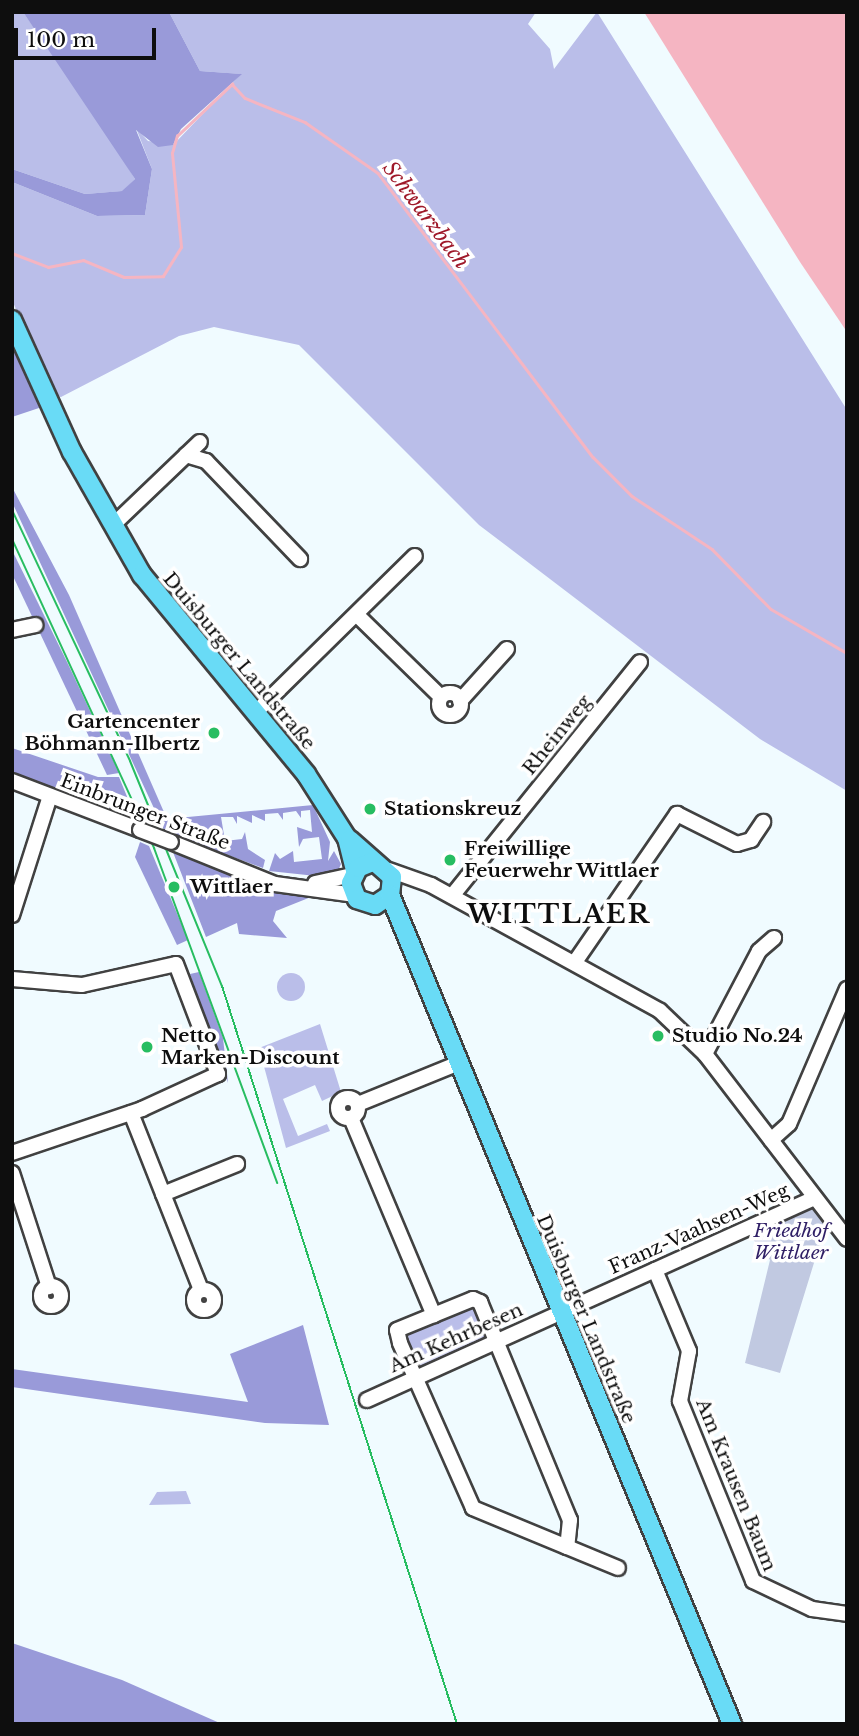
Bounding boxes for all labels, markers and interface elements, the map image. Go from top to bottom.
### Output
scale bar [18,14,159,58]
text: 100 m [27,27,95,53]
water label: Schwarzbach [377,156,475,274]
street label: Duisburger Landstraße [158,567,320,755]
street label: Rheinweg [518,690,596,780]
place label: Gartencenter Böhmann-Ilbertz [24,711,200,755]
marker: Gartencenter Böhmann-Ilbertz [206,725,222,741]
street label: Einbrunger Straße [57,769,233,855]
place label: Stationskreuz [384,798,521,820]
marker: Stationskreuz [362,801,378,817]
place label: Freiwillige Feuerwehr Wittlaer [464,838,660,882]
marker: Freiwillige Feuerwehr Wittlaer [442,852,458,868]
place label: Wittlaer [190,876,273,898]
marker: Wittlaer [164,877,184,897]
district label: WITTLAER [468,899,650,931]
place label: Netto Marken-Discount [161,1025,340,1069]
place label: Studio No.24 [672,1025,803,1047]
marker: Studio No.24 [650,1028,666,1044]
marker: Netto Marken-Discount [139,1039,155,1055]
street label: Franz-Vaahsen-Weg [605,1179,793,1279]
street label: Duisburger Landstraße [532,1211,640,1427]
park label: Friedhof Wittlaer [754,1220,828,1264]
street label: Am Kehrbesen [386,1298,526,1378]
street label: Am Krausen Baum [691,1395,781,1575]

